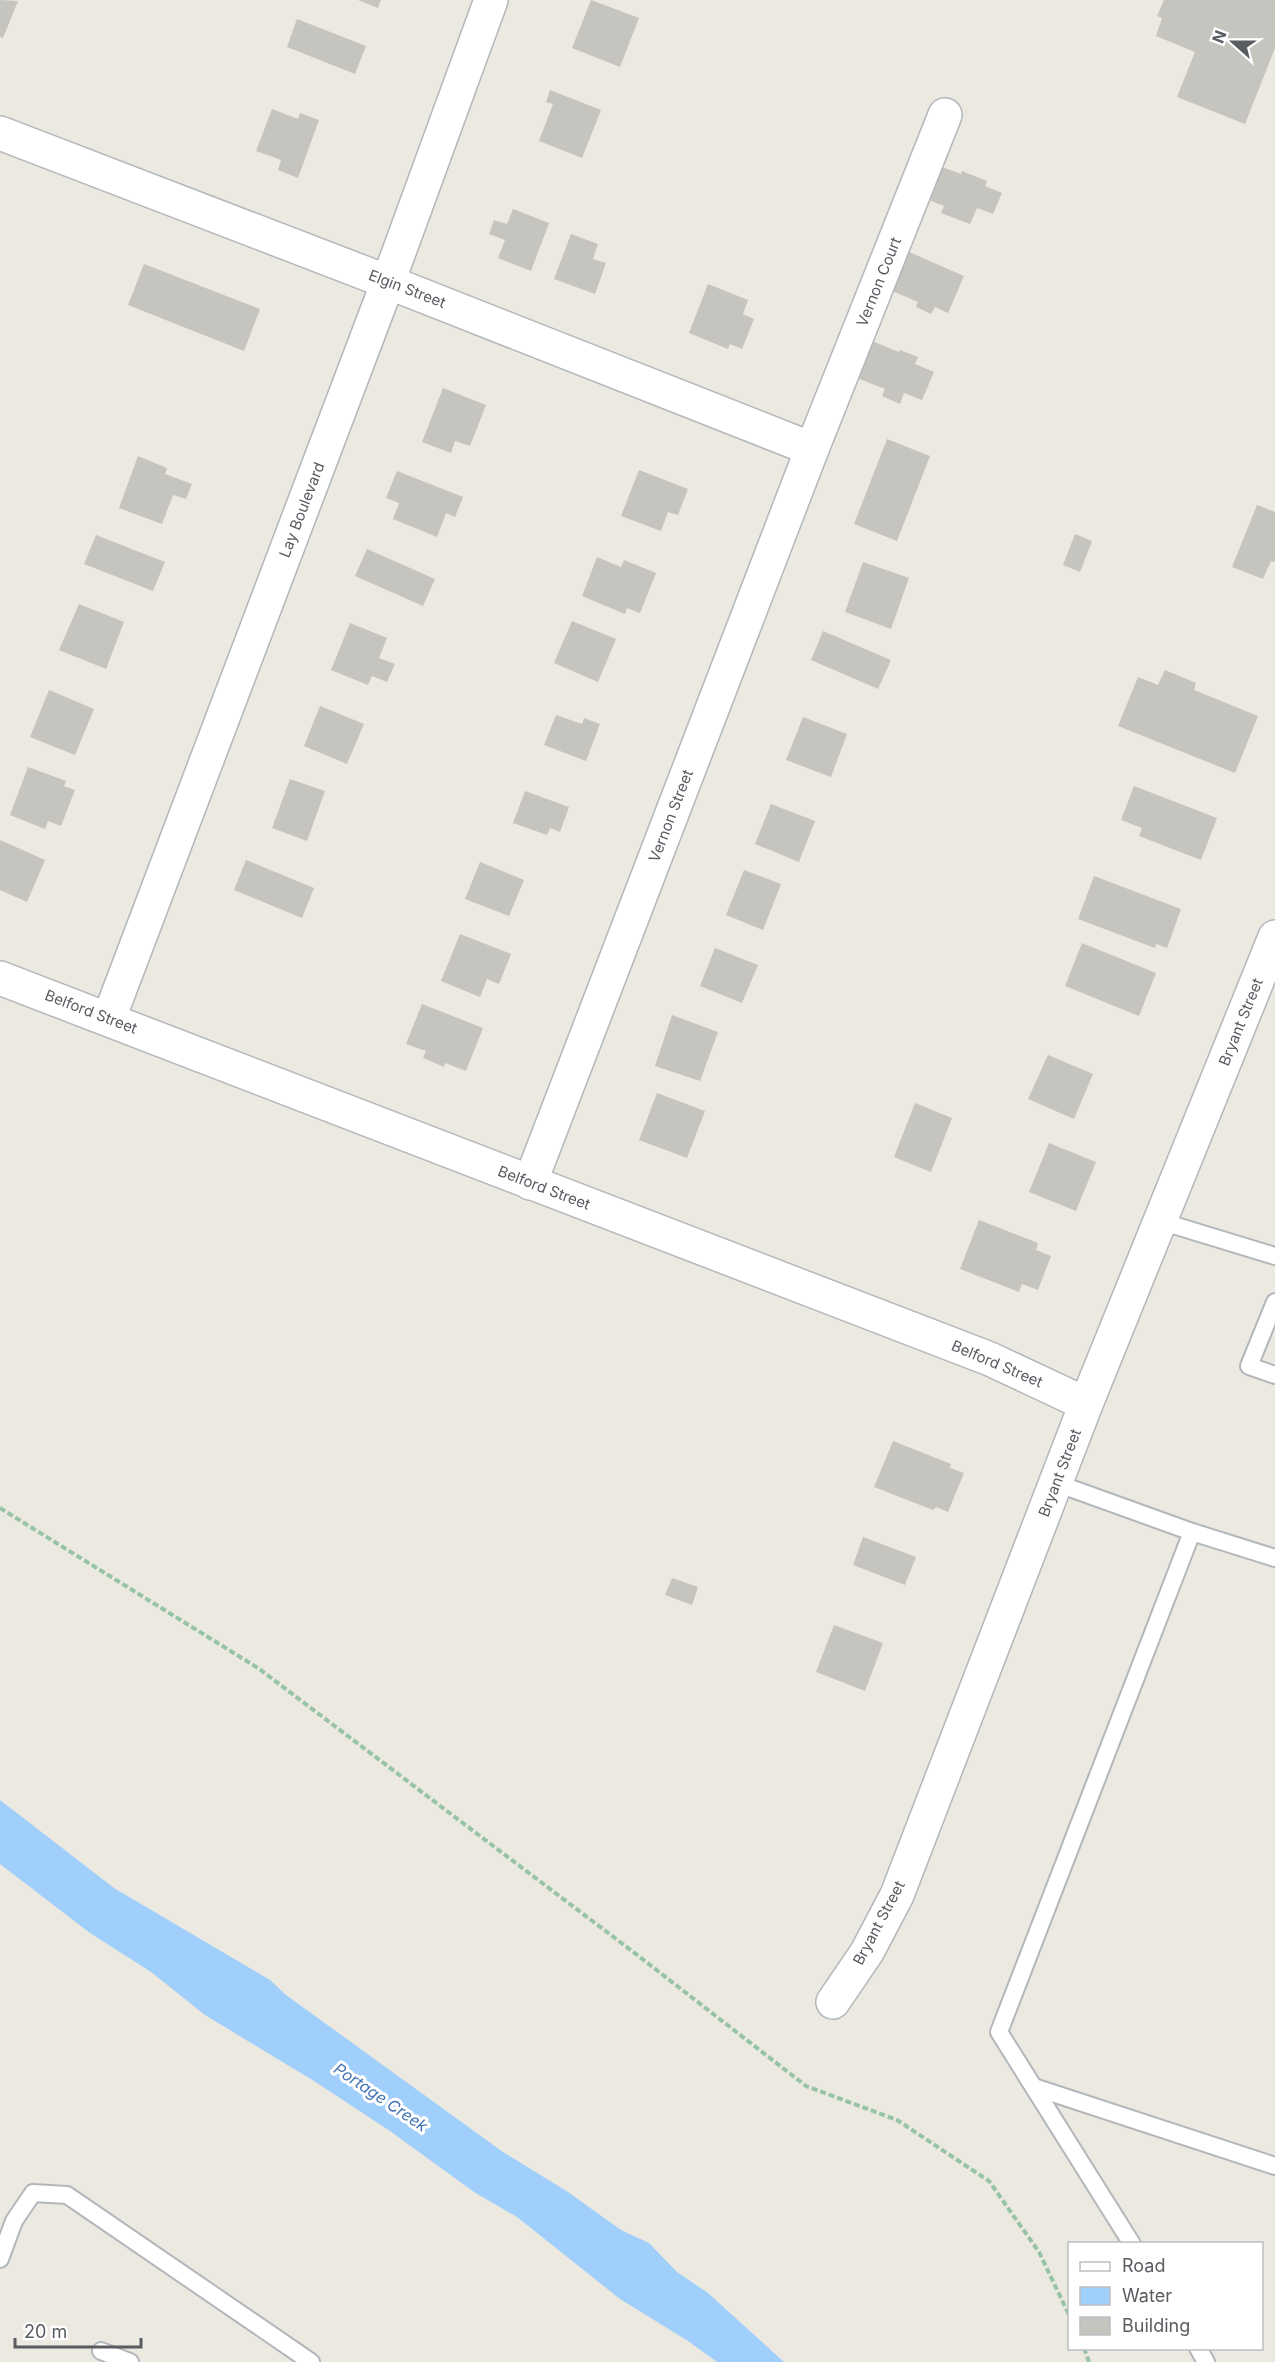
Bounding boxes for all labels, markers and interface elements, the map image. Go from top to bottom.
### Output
north arrow [1203,12,1263,72]
text: N [1207,27,1231,46]
street label: Vernon Court [852,234,905,329]
street label: Elgin Street [366,265,448,312]
street label: Lay Boulevard [275,460,328,560]
street label: Vernon Street [644,767,697,865]
street label: Bryant Street [1214,975,1267,1068]
street label: Belford Street [42,985,140,1038]
street label: Belford Street [495,1161,593,1214]
street label: Belford Street [949,1336,1046,1391]
street label: Bryant Street [1034,1426,1085,1520]
street label: Bryant Street [848,1877,909,1968]
water label: Portage Creek [330,2058,432,2136]
legend [1068,2242,1263,2350]
text: Road [1122,2255,1165,2276]
text: Water [1122,2285,1172,2306]
scale bar [15,2311,141,2349]
text: Building [1122,2315,1190,2336]
text: 20 m [24,2321,67,2342]

